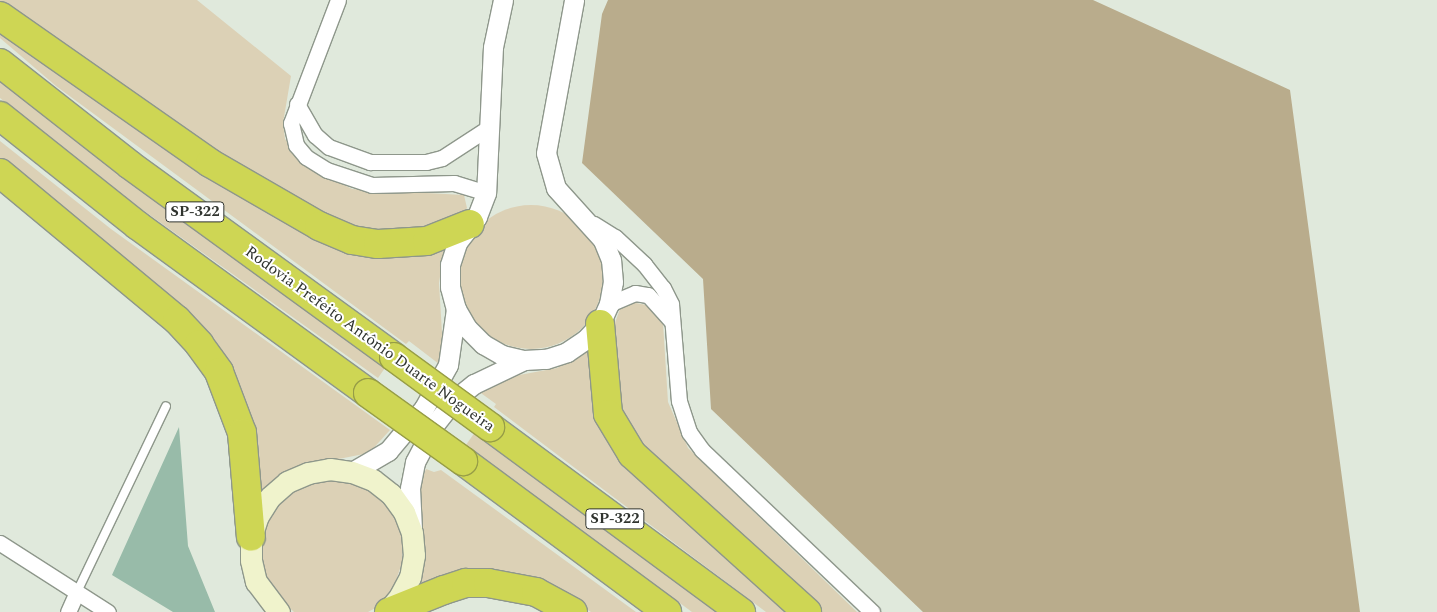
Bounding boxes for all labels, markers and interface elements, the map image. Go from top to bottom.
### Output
road number: SP-322 [165,200,225,224]
street label: Rodovia Prefeito Antônio Duarte Nogueira [241,242,499,436]
road number: SP-322 [585,506,645,532]

